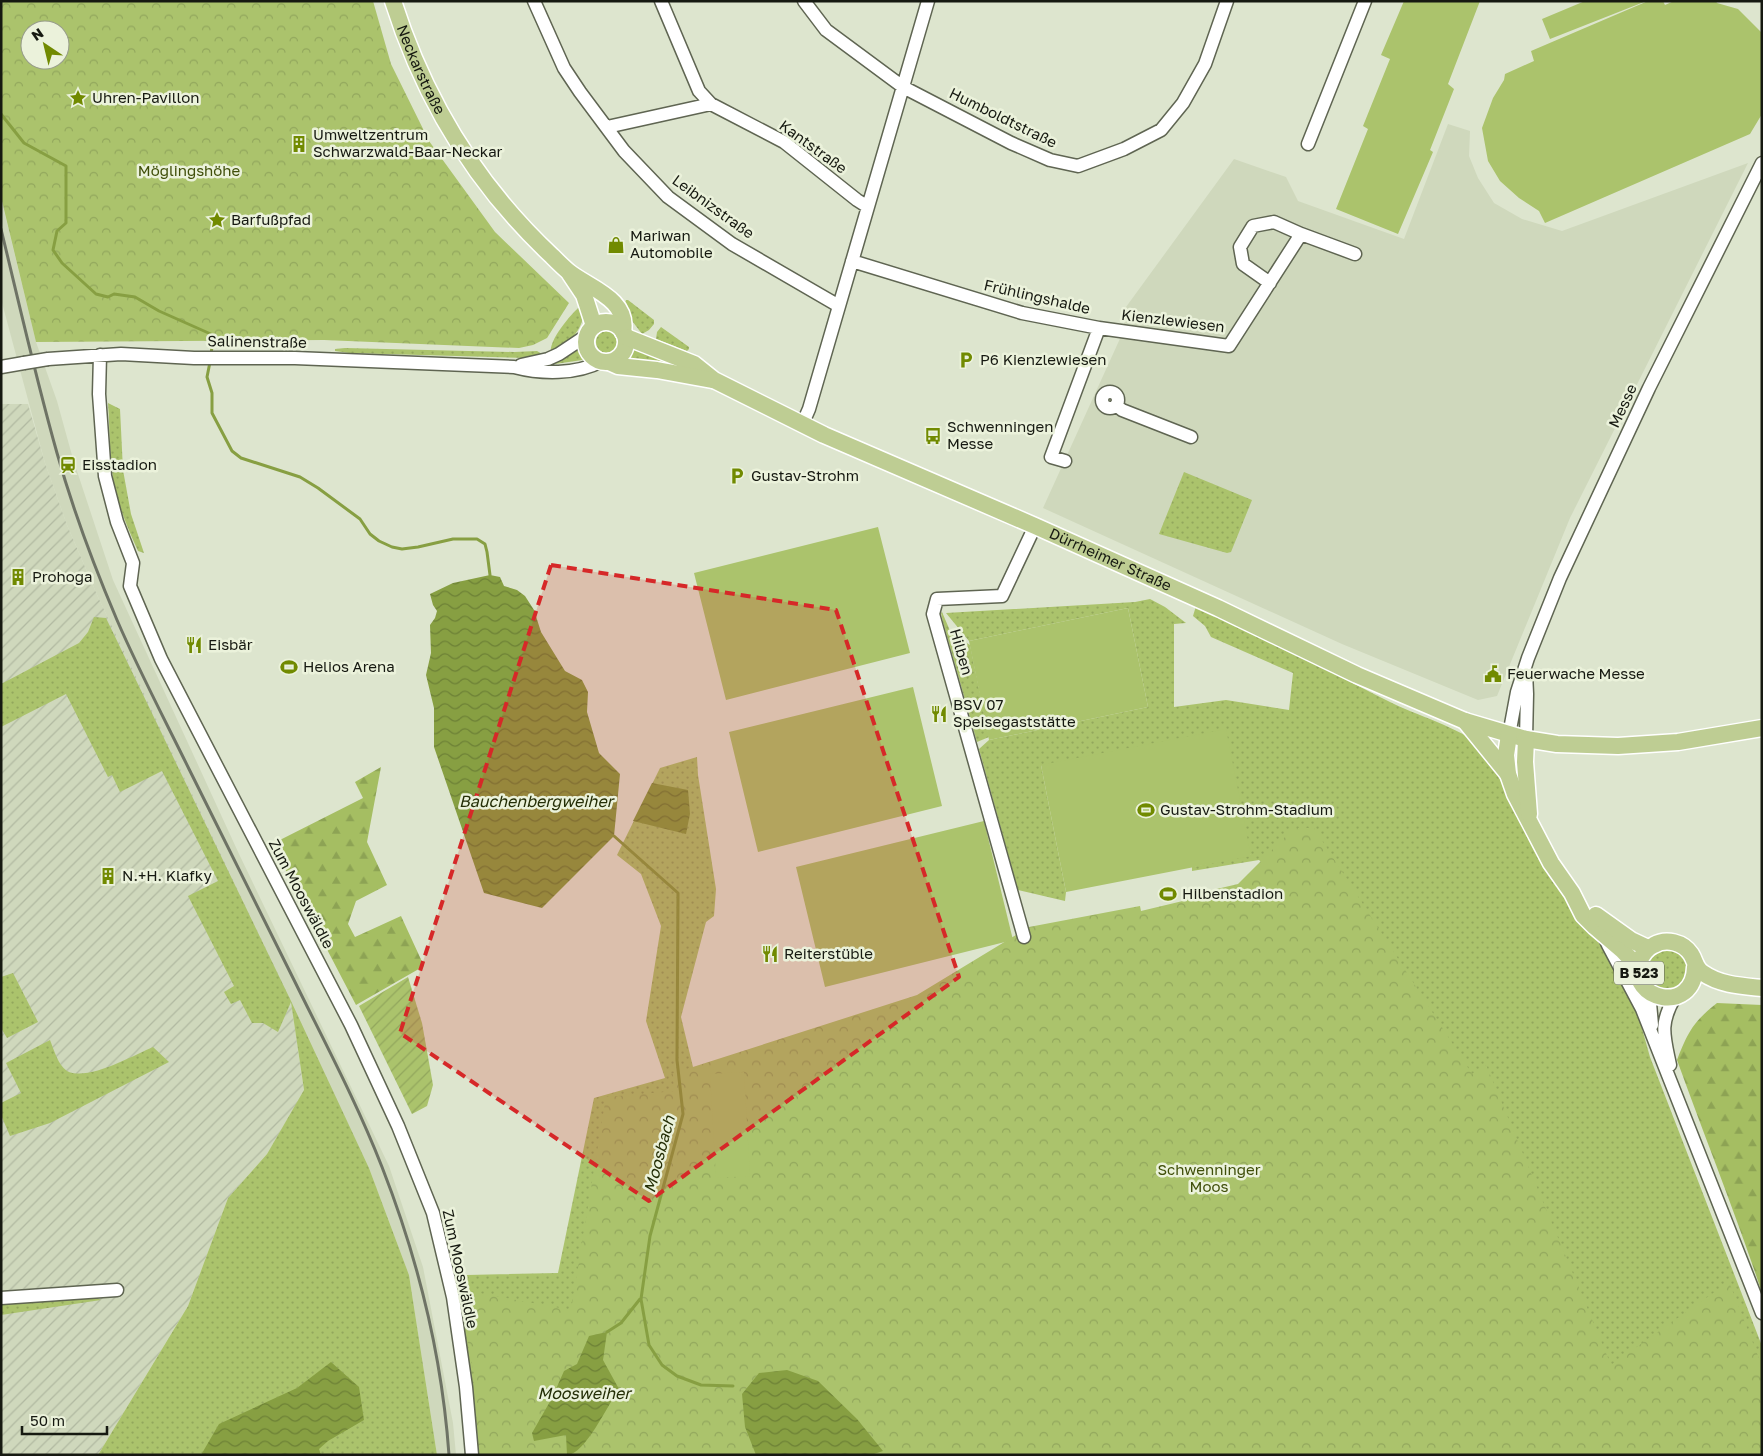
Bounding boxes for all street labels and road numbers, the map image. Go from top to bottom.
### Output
street label: Neckarstraße [394,22,450,117]
street label: Humboldtstraße [947,83,1060,151]
street label: Kantstraße [776,116,851,177]
street label: Leibnizstraße [669,170,758,242]
street label: Frühlingshalde [982,275,1092,317]
street label: Kienzlewiesen [1120,305,1226,335]
street label: Salinenstraße [207,331,307,351]
street label: Messe [1604,381,1640,430]
street label: Dürrheimer Straße [1047,524,1175,594]
street label: Hilben [947,626,977,677]
street label: Zum Mooswäldle [265,836,338,952]
road number: B 523 [1614,961,1664,984]
street label: Zum Mooswäldle [440,1208,482,1330]

